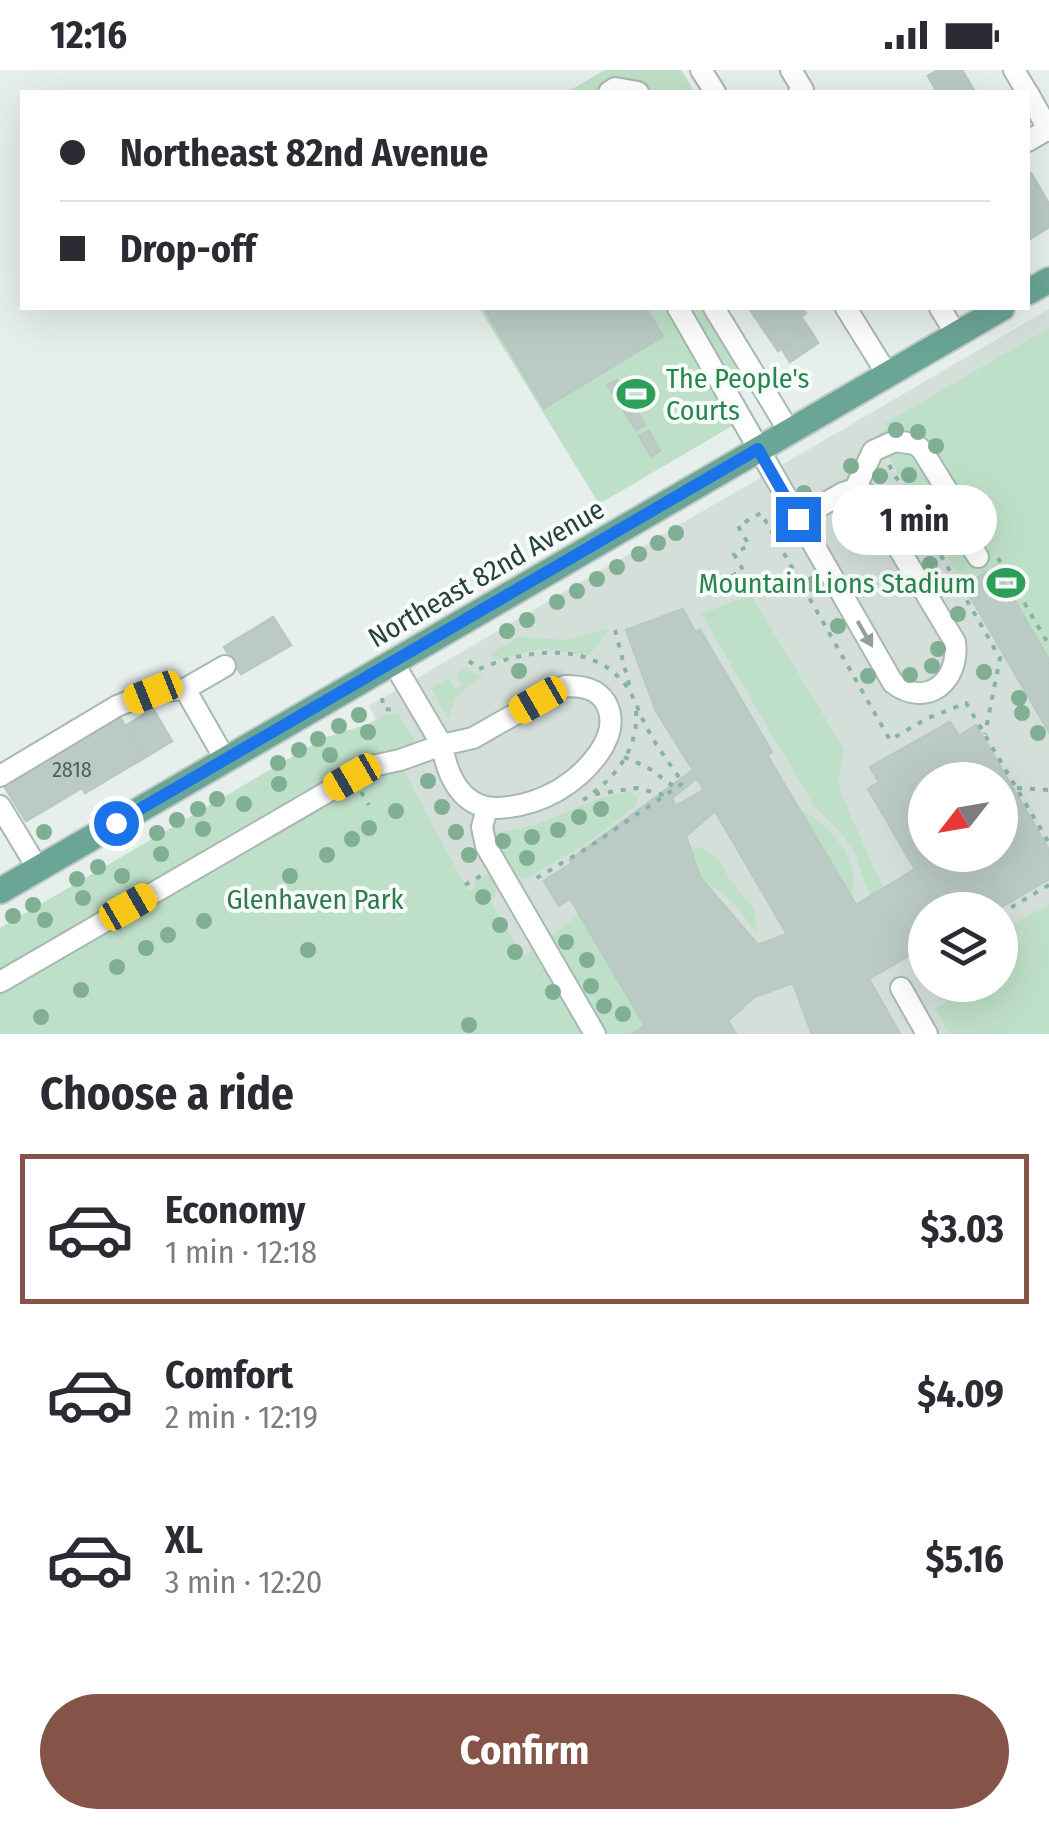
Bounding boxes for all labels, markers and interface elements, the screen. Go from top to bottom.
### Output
text: 12:16 [50,12,127,58]
text: Northeast 82nd Avenue [120,130,488,176]
text: Drop-off [120,226,256,272]
place label: The People's Courts [666,362,810,427]
sports icon: The People's Courts [615,373,657,415]
callout: 1 min [833,484,998,554]
street label: Northeast 82nd Avenue [362,492,610,654]
route end [776,497,821,542]
text: 1 min [880,501,949,539]
sports icon: Mountain Lions Stadium [985,562,1027,604]
place label: Mountain Lions Stadium [699,567,976,600]
one-way arrow [856,619,873,648]
car [120,667,186,717]
car [505,672,571,728]
car [319,749,385,805]
house number: 2818 [52,756,92,783]
north arrow [908,762,1018,872]
map controls [908,762,1018,1002]
route start [94,801,139,846]
car [95,879,161,935]
park label: Glenhaven Park [226,883,405,916]
button: layers [908,892,1018,1002]
text: Choose a ride [40,1067,294,1121]
icon: car [45,1184,135,1274]
text: Economy [165,1187,305,1233]
text: $3.03 [921,1206,1004,1252]
text: 1 min · 12:18 [165,1233,317,1271]
icon: car [45,1349,135,1439]
text: Comfort [165,1352,293,1398]
text: $4.09 [917,1371,1004,1417]
text: 2 min · 12:19 [165,1398,318,1436]
icon: car [45,1514,135,1604]
text: XL [165,1517,203,1563]
text: $5.16 [926,1536,1004,1582]
text: 3 min · 12:20 [165,1563,322,1601]
button: Confirm [40,1694,1009,1809]

